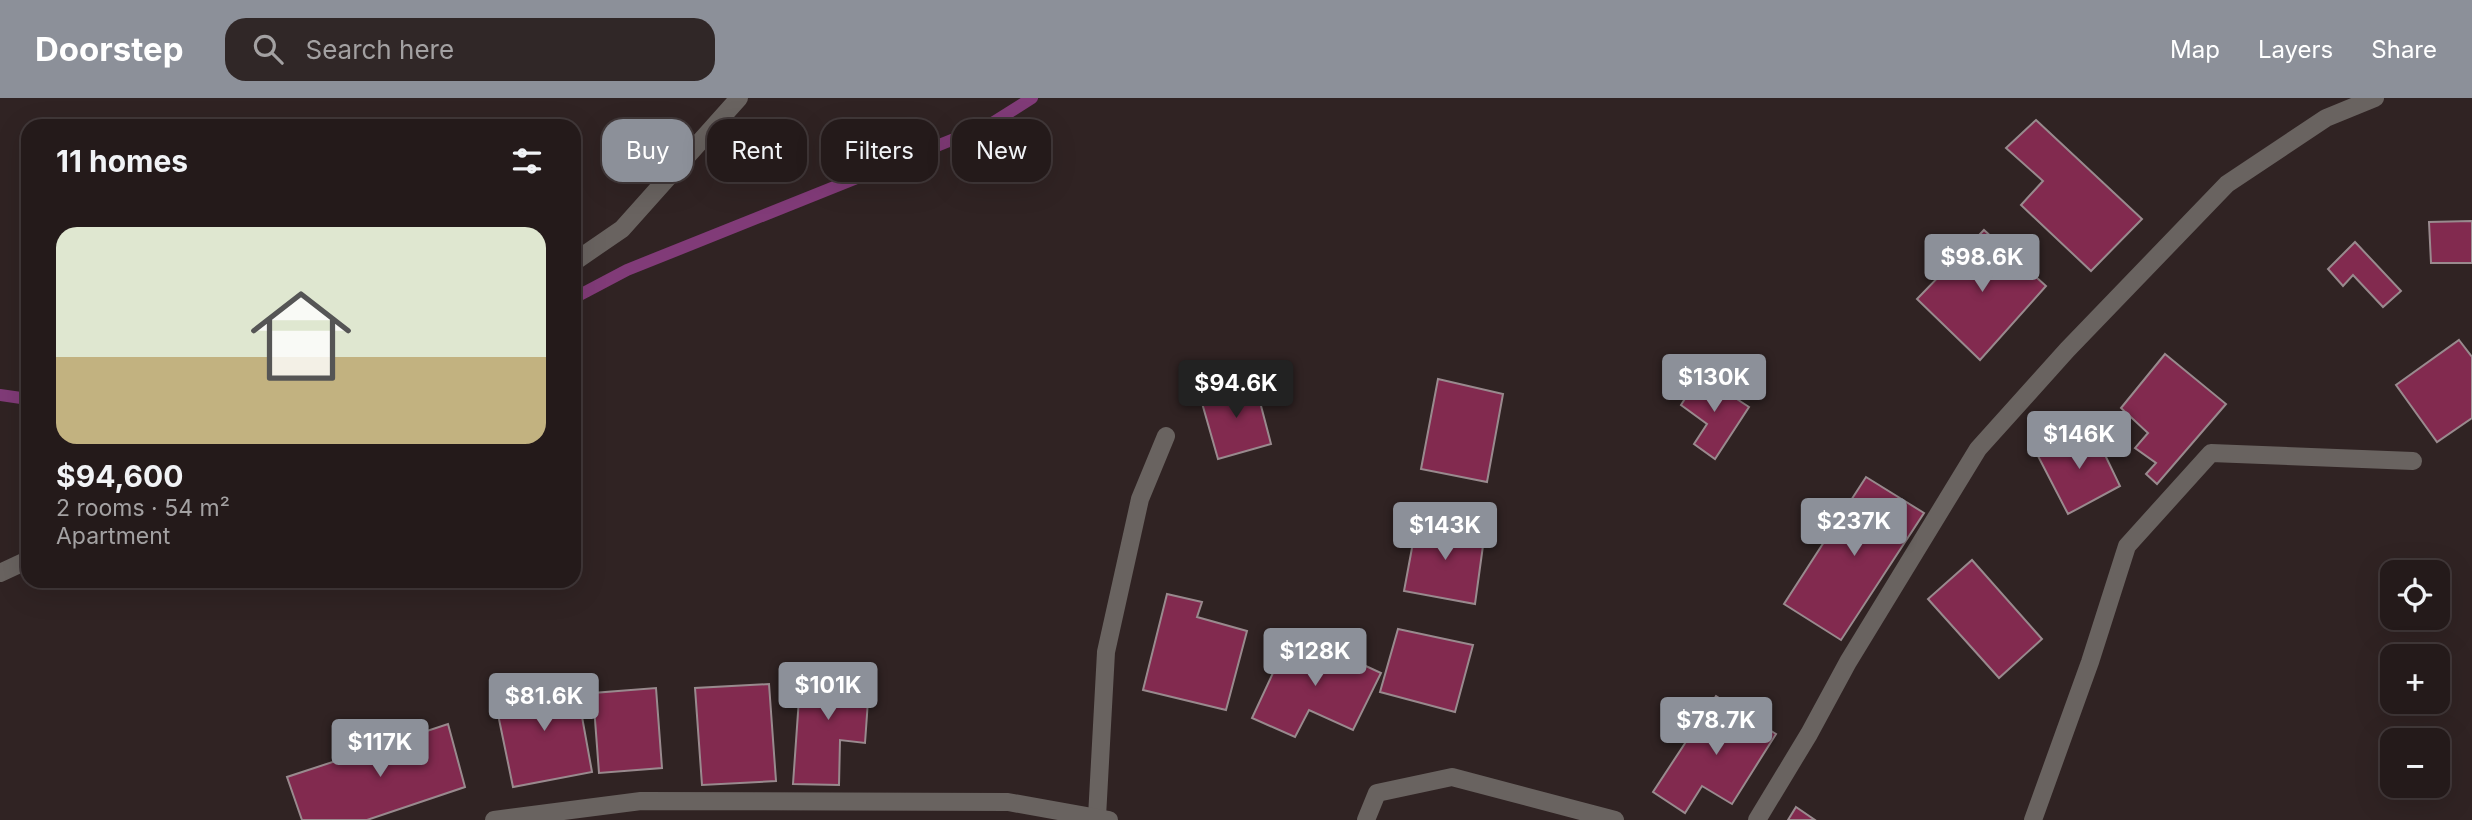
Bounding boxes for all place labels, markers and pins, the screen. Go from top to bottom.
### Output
pin: $98.6K [1925,234,2039,294]
pin: $130K [1665,354,1763,414]
pin: $94.6K [1179,360,1293,420]
pin: $146K [2030,412,2128,471]
pin: $237K [1805,498,1903,558]
pin: $143K [1396,503,1494,562]
pin: $128K [1266,628,1364,688]
pin: $101K [779,662,877,722]
pin: $81.6K [487,674,601,733]
pin: $78.7K [1659,698,1773,757]
pin: $117K [331,720,429,779]

